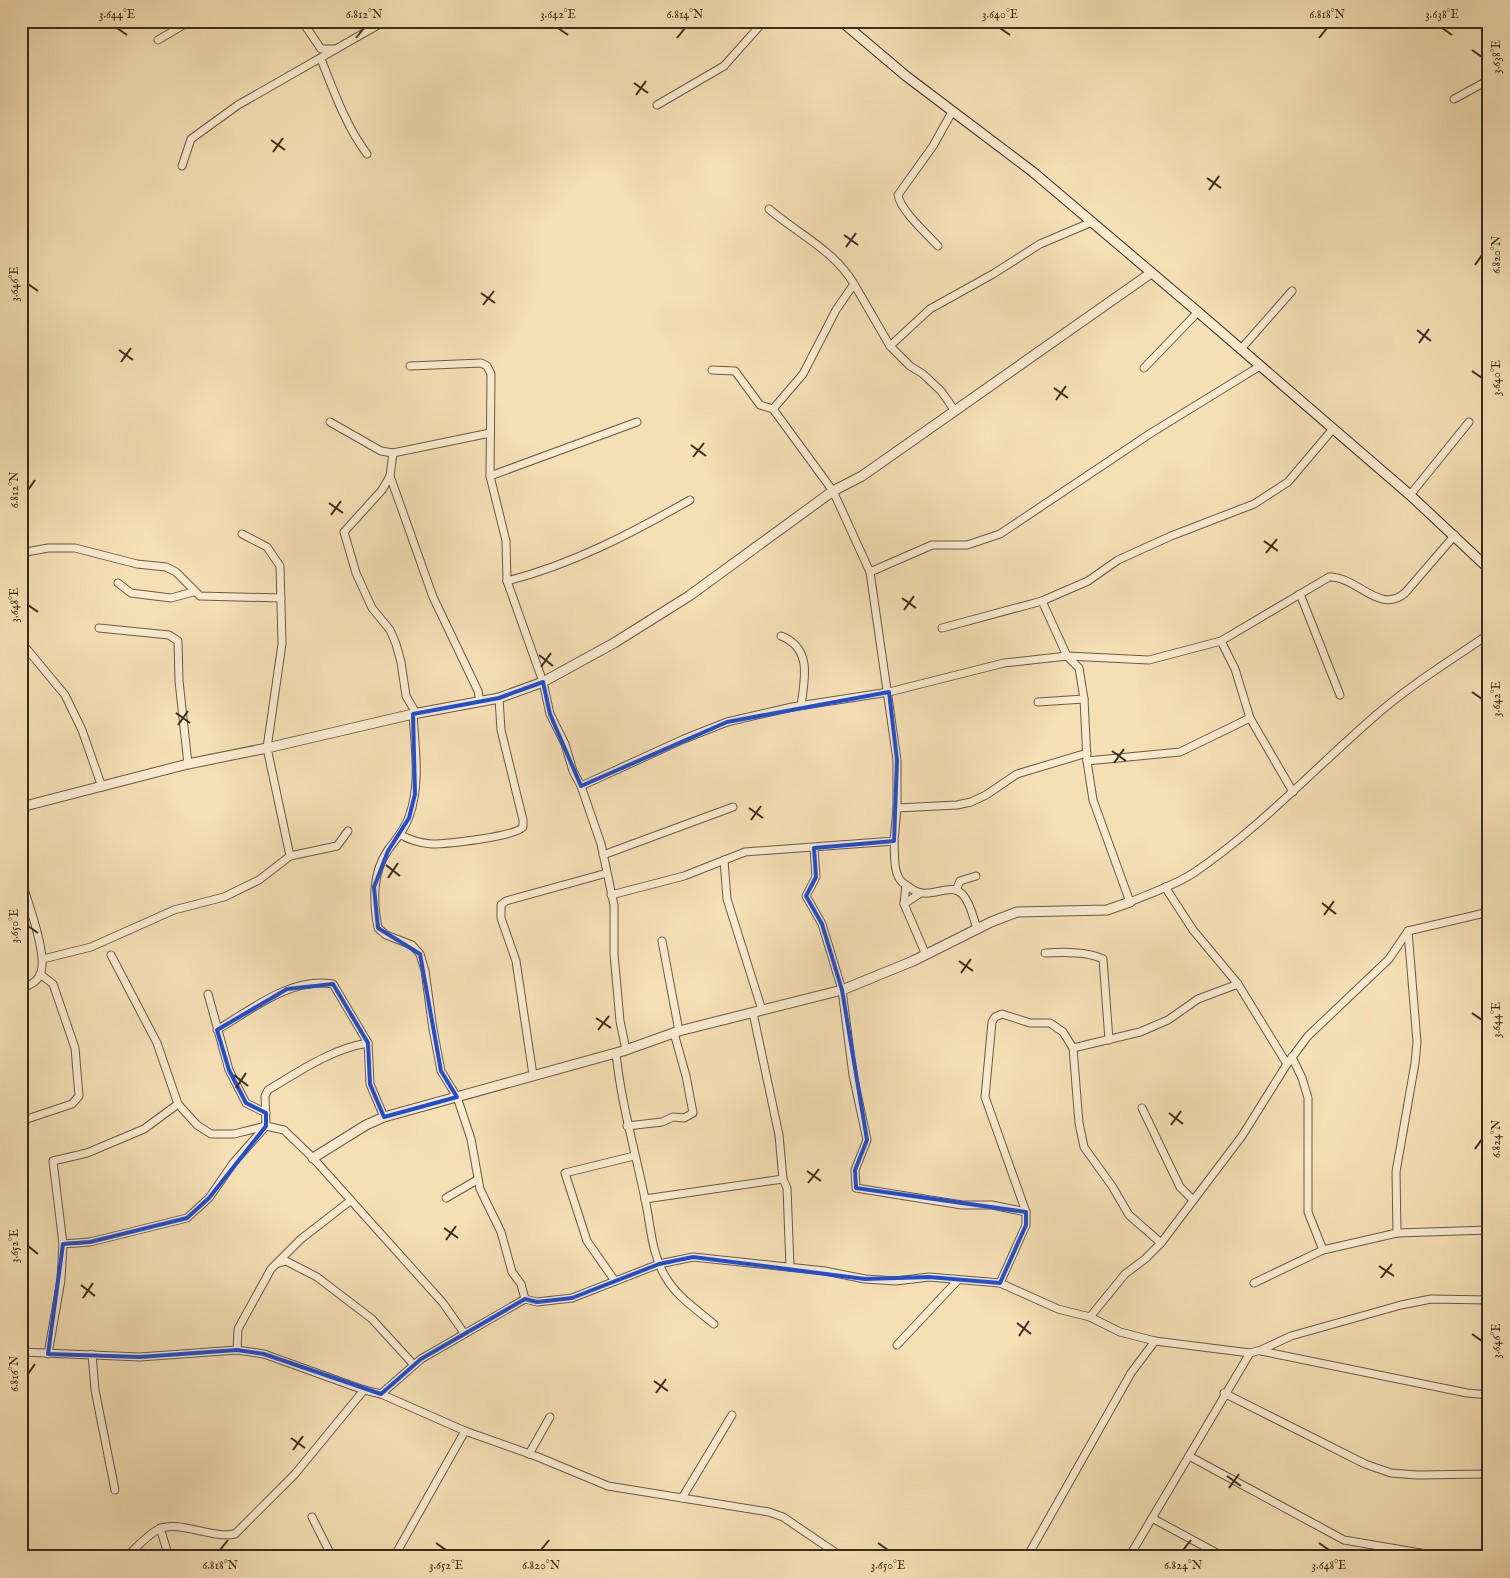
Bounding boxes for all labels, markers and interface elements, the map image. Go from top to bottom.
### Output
text: 3.644°E [99,7,135,22]
text: 6.812°N [346,7,383,22]
text: 3.642°E [540,7,576,22]
text: 6.814°N [667,7,704,22]
text: 3.640°E [982,7,1018,22]
text: 6.818°N [1309,7,1345,22]
text: 3.638°E [1425,7,1459,22]
text: 3.638°E [1489,40,1504,74]
text: 6.820°N [1489,235,1504,274]
text: 3.646°E [7,266,22,302]
text: 3.640°E [1489,360,1504,396]
text: 6.812°N [7,471,22,508]
text: 3.648°E [7,588,22,622]
text: 3.642°E [1489,681,1504,717]
text: 3.650°E [7,909,22,943]
text: 3.644°E [1489,1002,1504,1038]
text: 6.824°N [1489,1119,1504,1158]
text: 3.652°E [7,1229,22,1263]
text: 3.646°E [1489,1323,1504,1359]
text: 6.816°N [7,1355,22,1392]
text: 6.818°N [202,1558,238,1573]
text: 3.652°E [429,1558,463,1573]
text: 6.820°N [522,1558,561,1573]
text: 3.650°E [871,1558,905,1573]
text: 6.824°N [1164,1558,1203,1573]
text: 3.648°E [1312,1558,1346,1573]

